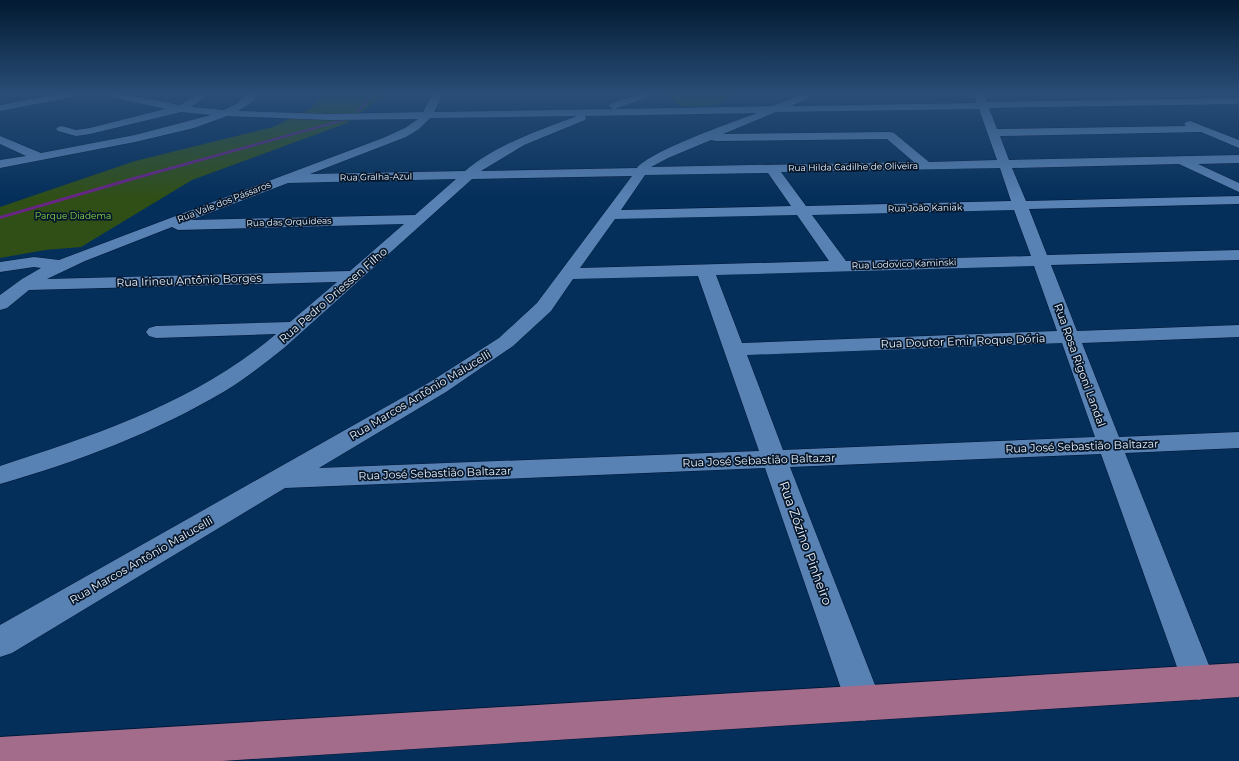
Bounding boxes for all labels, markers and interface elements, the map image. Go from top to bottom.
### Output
street label: Rua Hilda Cadilhe de Oliveira [788,160,918,173]
street label: Rua Gralha-Azul [340,170,412,183]
street label: Rua Vale dos Pássaros [175,178,273,224]
street label: Rua João Kaniak [888,201,963,214]
park label: Parque Diadema [35,210,111,221]
street label: Rua das Orquídeas [246,214,332,228]
street label: Rua Pedro Driessen Filho [276,244,390,346]
street label: Rua Lodovico Kaminski [851,256,957,271]
street label: Rua Irineu Antônio Borges [116,270,262,290]
street label: Rua Rosa Rigoni Landal [1051,301,1109,429]
street label: Rua Doutor Emir Roque Dória [880,331,1046,351]
street label: Rua Marcos Antônio Malucelli [347,347,493,443]
street label: Rua José Sebastião Baltazar [1005,436,1159,456]
street label: Rua José Sebastião Baltazar [682,450,836,470]
street label: Rua José Sebastião Baltazar [358,463,512,483]
street label: Rua Zózino Pinheiro [776,479,836,607]
street label: Rua Marcos Antônio Malucelli [67,513,215,607]

